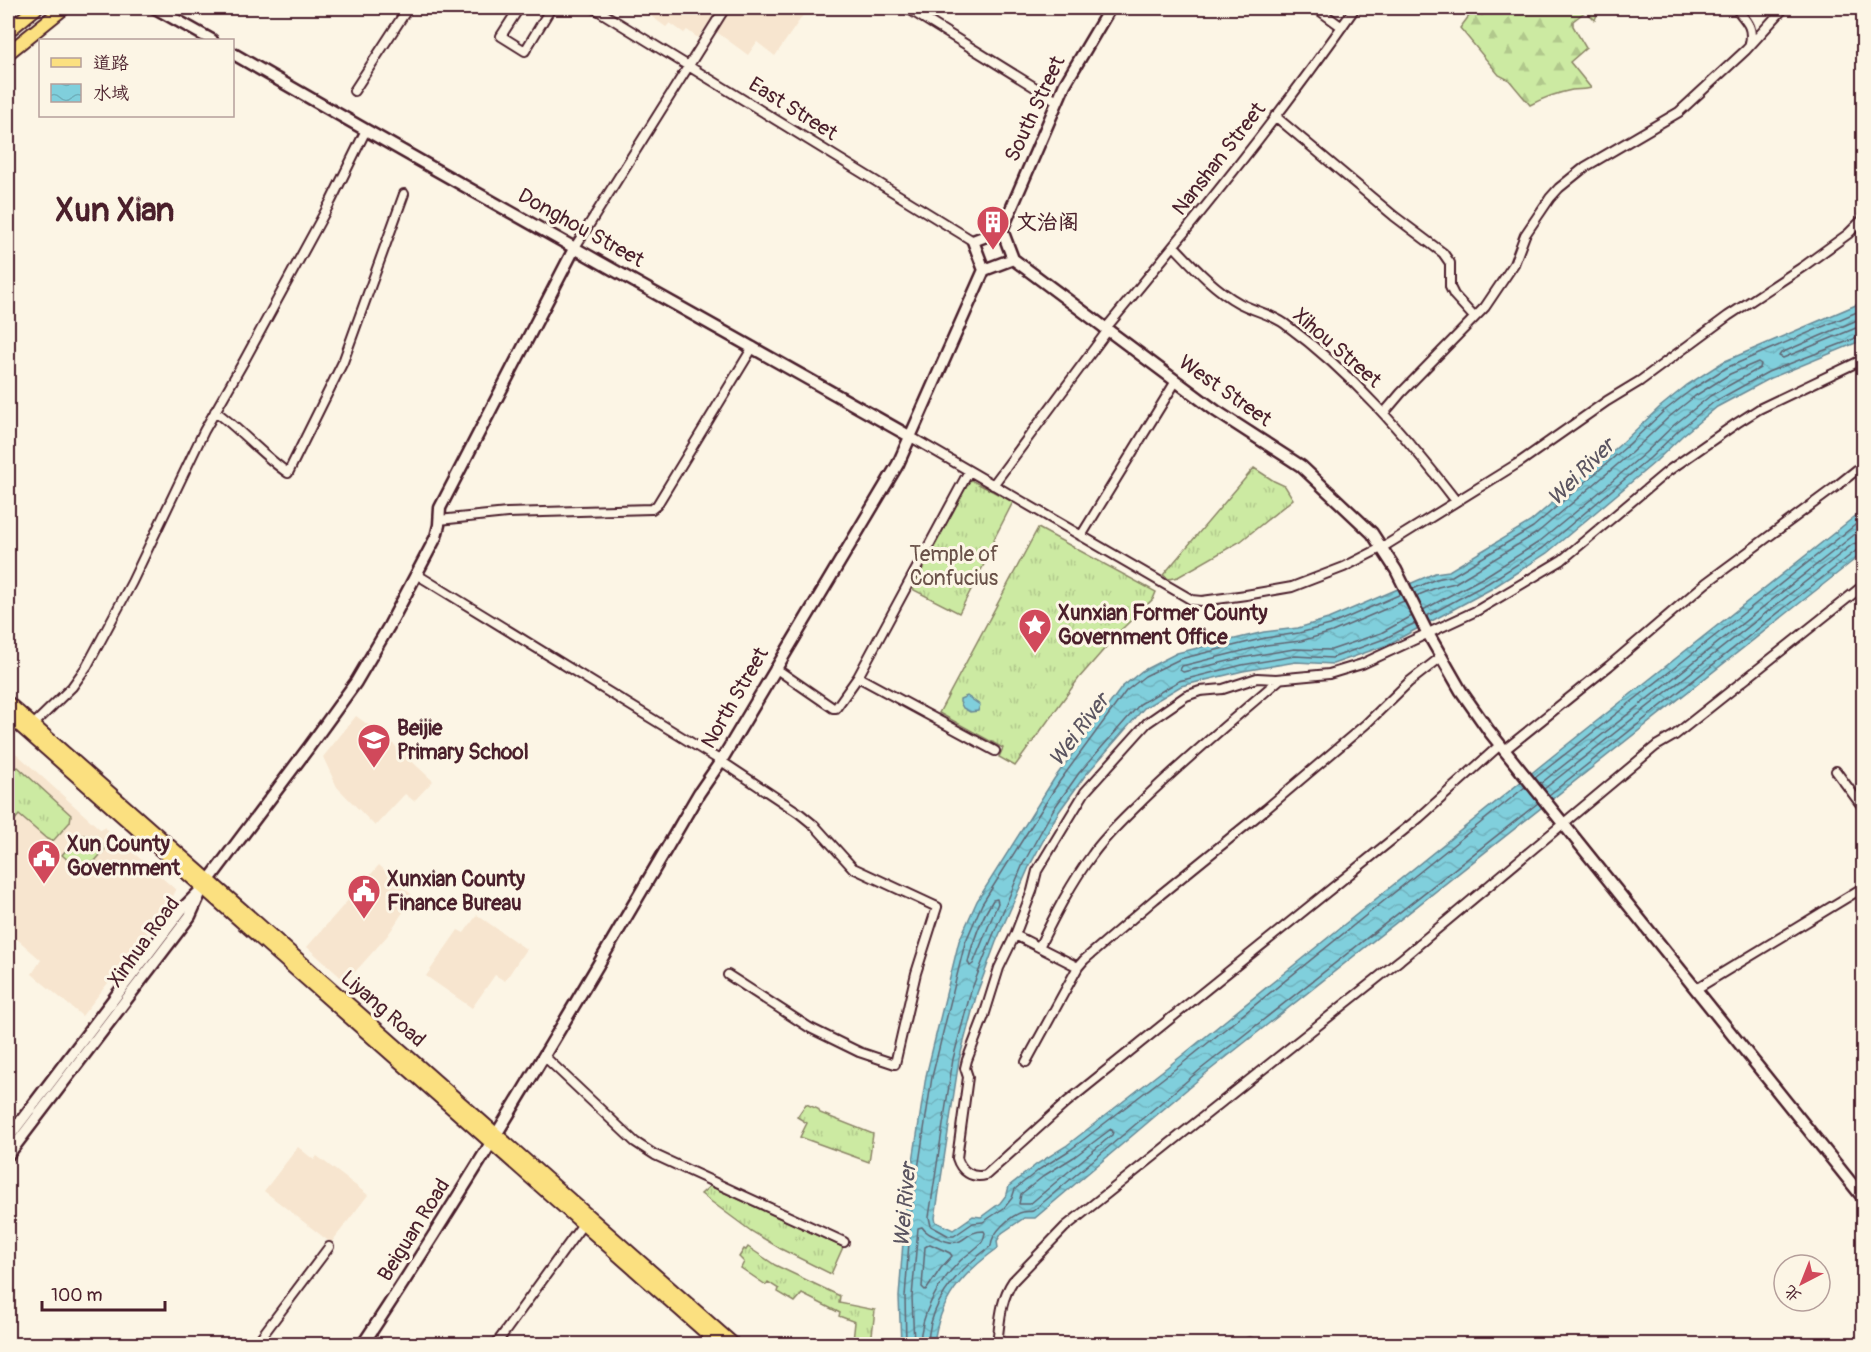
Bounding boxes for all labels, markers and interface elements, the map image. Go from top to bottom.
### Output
legend [39,39,234,117]
street label: South Street [999,51,1072,166]
text: 道路 [93,52,129,75]
street label: East Street [743,71,843,147]
text: 水域 [93,82,129,105]
street label: Nanshan Street [1166,96,1272,221]
street label: Donghou Street [513,182,649,274]
district label: Xun Xian [56,190,174,231]
building icon: 文治阁 [975,204,1011,251]
place label: 文治阁 [1016,209,1079,236]
street label: Xihou Street [1287,302,1387,394]
street label: West Street [1173,349,1277,433]
water label: Wei River [1541,430,1623,512]
park label: Temple of Confucius [910,541,999,592]
place label: Xunxian Former County Government Office [1058,600,1268,651]
place icon: Xunxian Former County Government Office [1017,607,1053,654]
street label: North Street [695,642,775,754]
water label: Wei River [1042,685,1117,772]
place label: Beijie Primary School [397,715,529,766]
school or university icon: Beijie Primary School [356,722,392,769]
place label: Xun County Government [67,831,181,882]
public building icon: Xun County Government [26,838,62,885]
place label: Xunxian County Finance Bureau [387,866,525,917]
public building icon: Xunxian County Finance Bureau [346,873,382,920]
street label: Xinhua Road [102,891,186,993]
street label: Liyang Road [335,965,431,1053]
water label: Wei River [887,1159,923,1248]
street label: Beiguan Road [372,1174,456,1286]
north arrow [1772,1253,1832,1313]
scale bar [42,1274,165,1312]
text: 北 [1780,1281,1805,1306]
text: 100 m [51,1284,103,1307]

